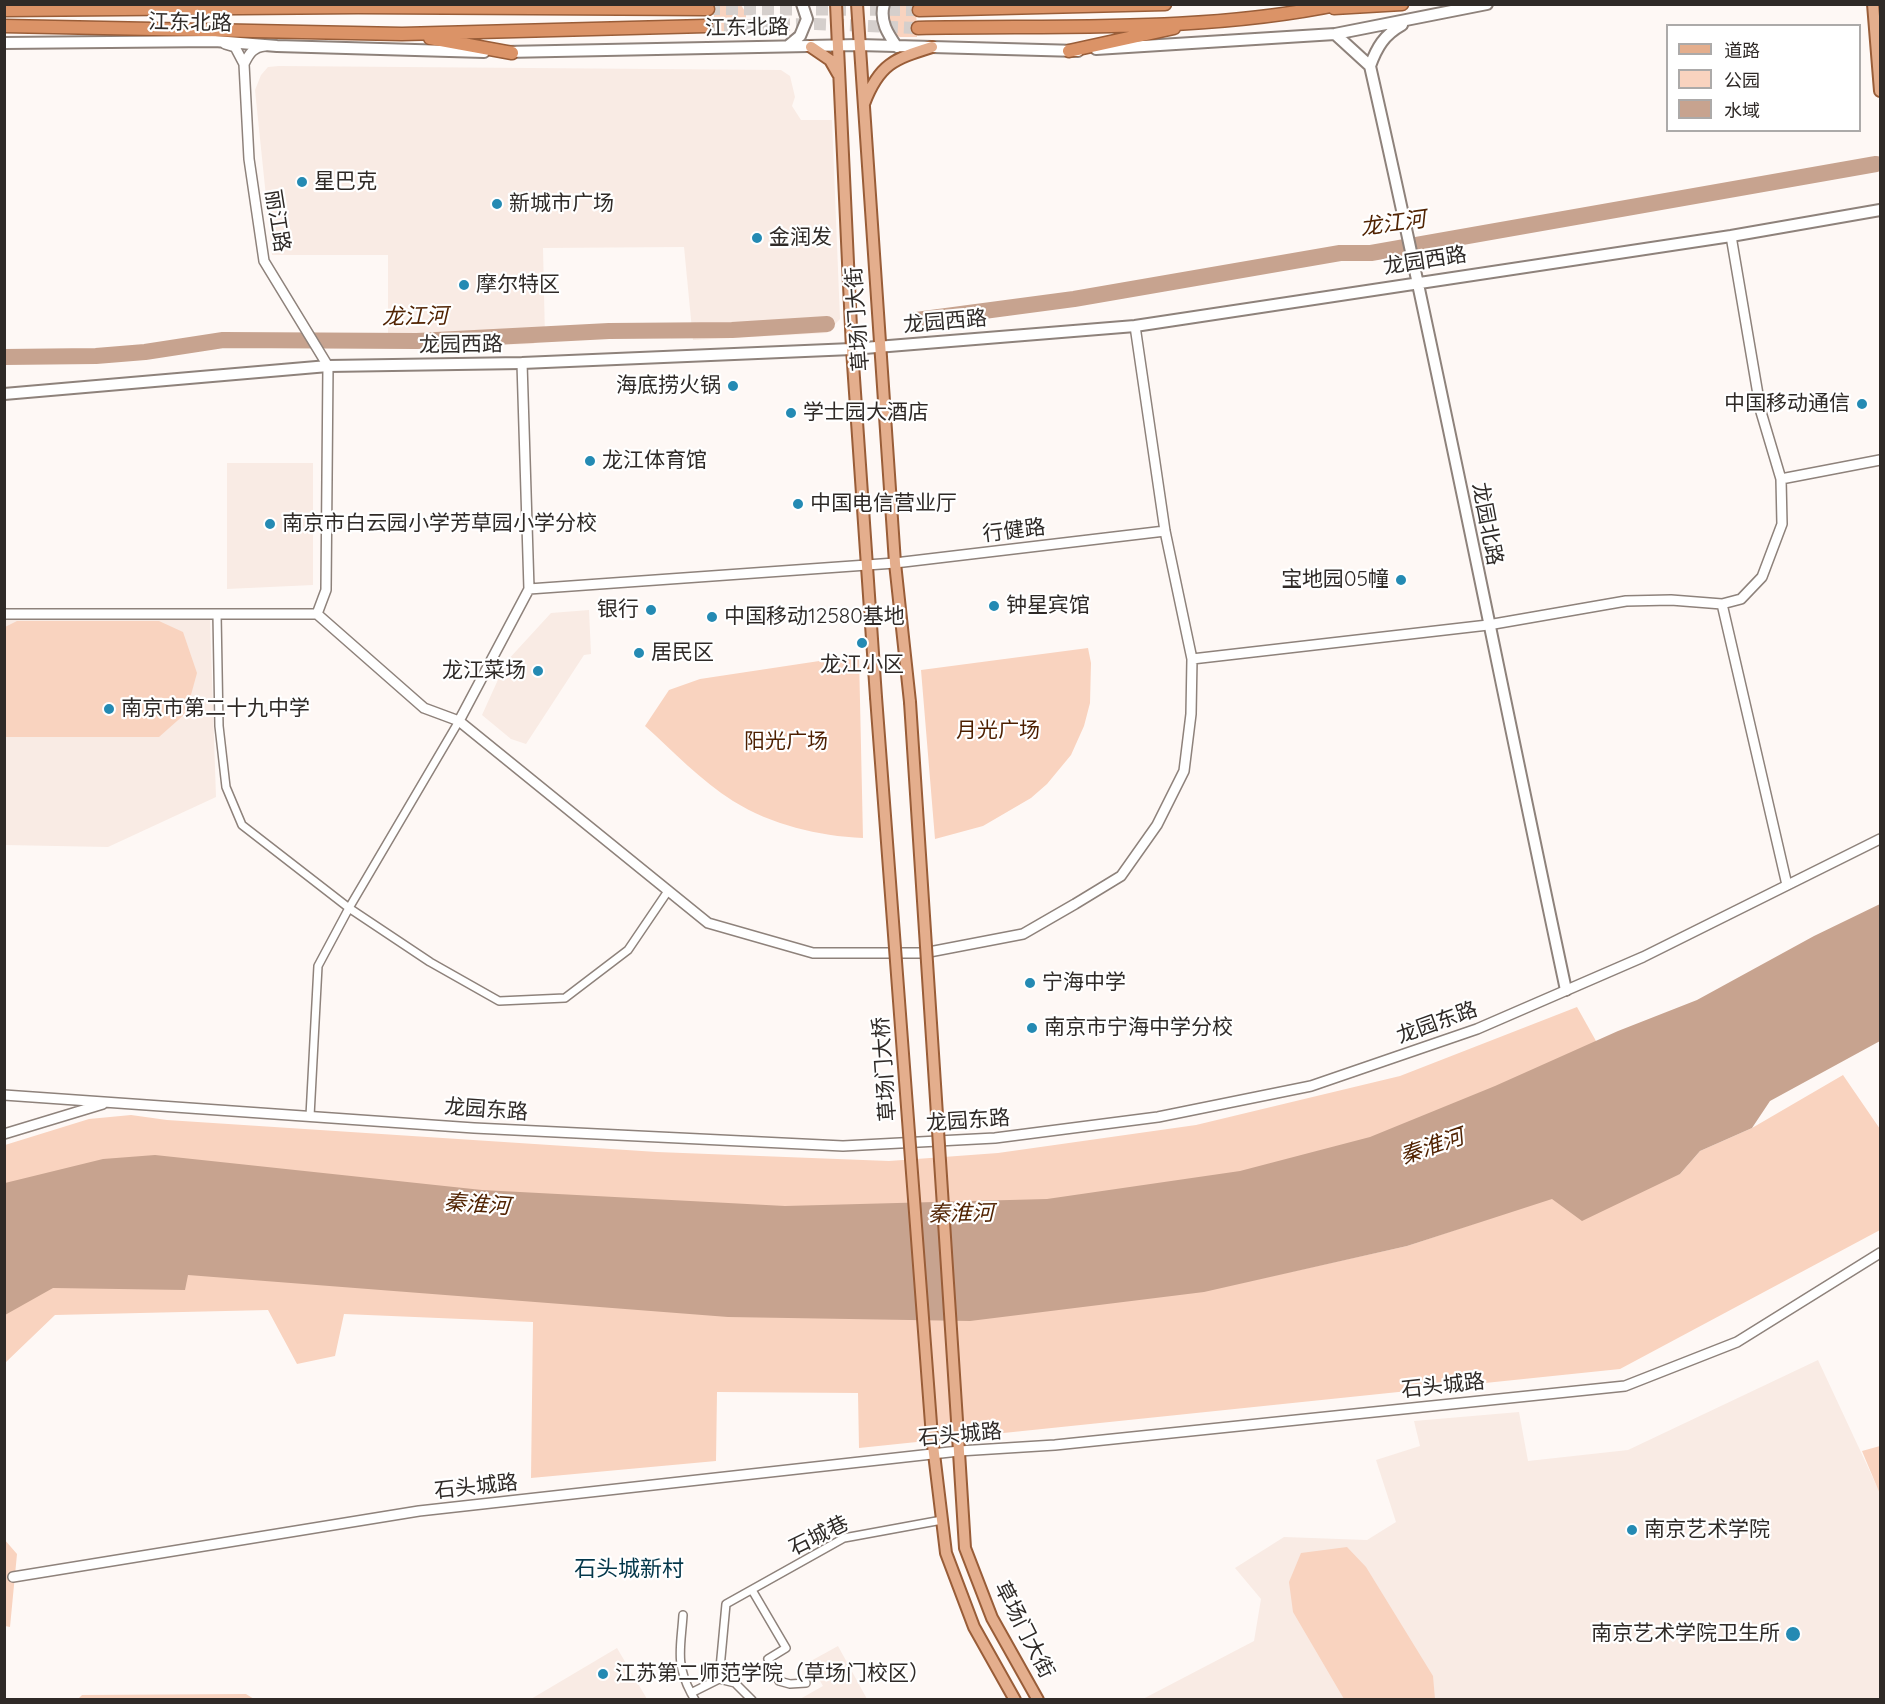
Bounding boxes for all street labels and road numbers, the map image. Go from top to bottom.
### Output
street label: 江东北路 [148,10,232,36]
street label: 江东北路 [705,15,789,41]
street label: 丽江路 [260,188,294,254]
street label: 龙园西路 [1382,242,1468,280]
street label: 草场门大街 [842,266,874,372]
street label: 龙园西路 [902,306,988,338]
street label: 龙园西路 [419,332,503,358]
street label: 龙园北路 [1467,480,1507,568]
street label: 行健路 [981,515,1047,547]
street label: 龙园东路 [1393,997,1481,1049]
street label: 草场门大桥 [869,1016,901,1122]
street label: 龙园东路 [443,1095,529,1125]
street label: 龙园东路 [925,1106,1011,1136]
street label: 石头城路 [1400,1369,1486,1403]
street label: 石头城路 [917,1419,1003,1451]
street label: 石头城路 [433,1470,519,1504]
street label: 石城巷 [785,1511,853,1561]
street label: 草场门大街 [989,1578,1059,1682]

